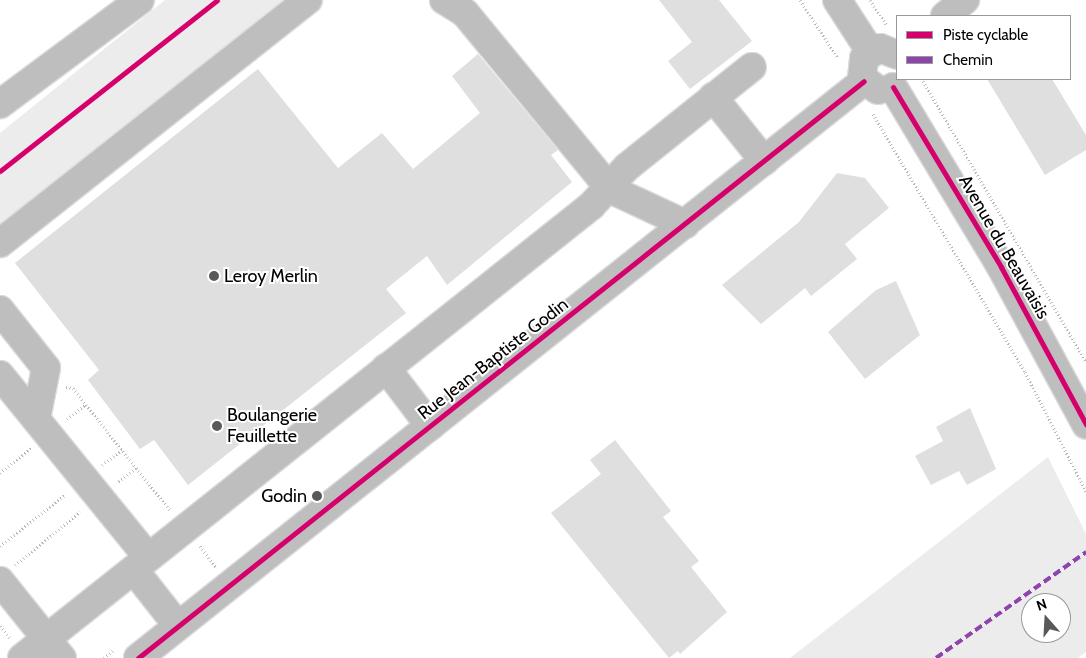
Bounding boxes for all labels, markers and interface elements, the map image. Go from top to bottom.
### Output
legend [896,15,1071,80]
text: Piste cyclable [943,26,1028,44]
text: Chemin [943,51,993,69]
street label: Avenue du Beauvaisis [954,171,1054,323]
place label: Leroy Merlin [224,265,318,287]
marker: Leroy Merlin [208,270,220,282]
street label: Rue Jean-Baptiste Godin [414,294,572,424]
place label: Boulangerie Feuillette [227,405,317,448]
marker: Boulangerie Feuillette [211,420,223,432]
place label: Godin [261,485,307,507]
marker: Godin [311,490,323,502]
north arrow [1021,593,1071,643]
text: N [1034,595,1049,615]

